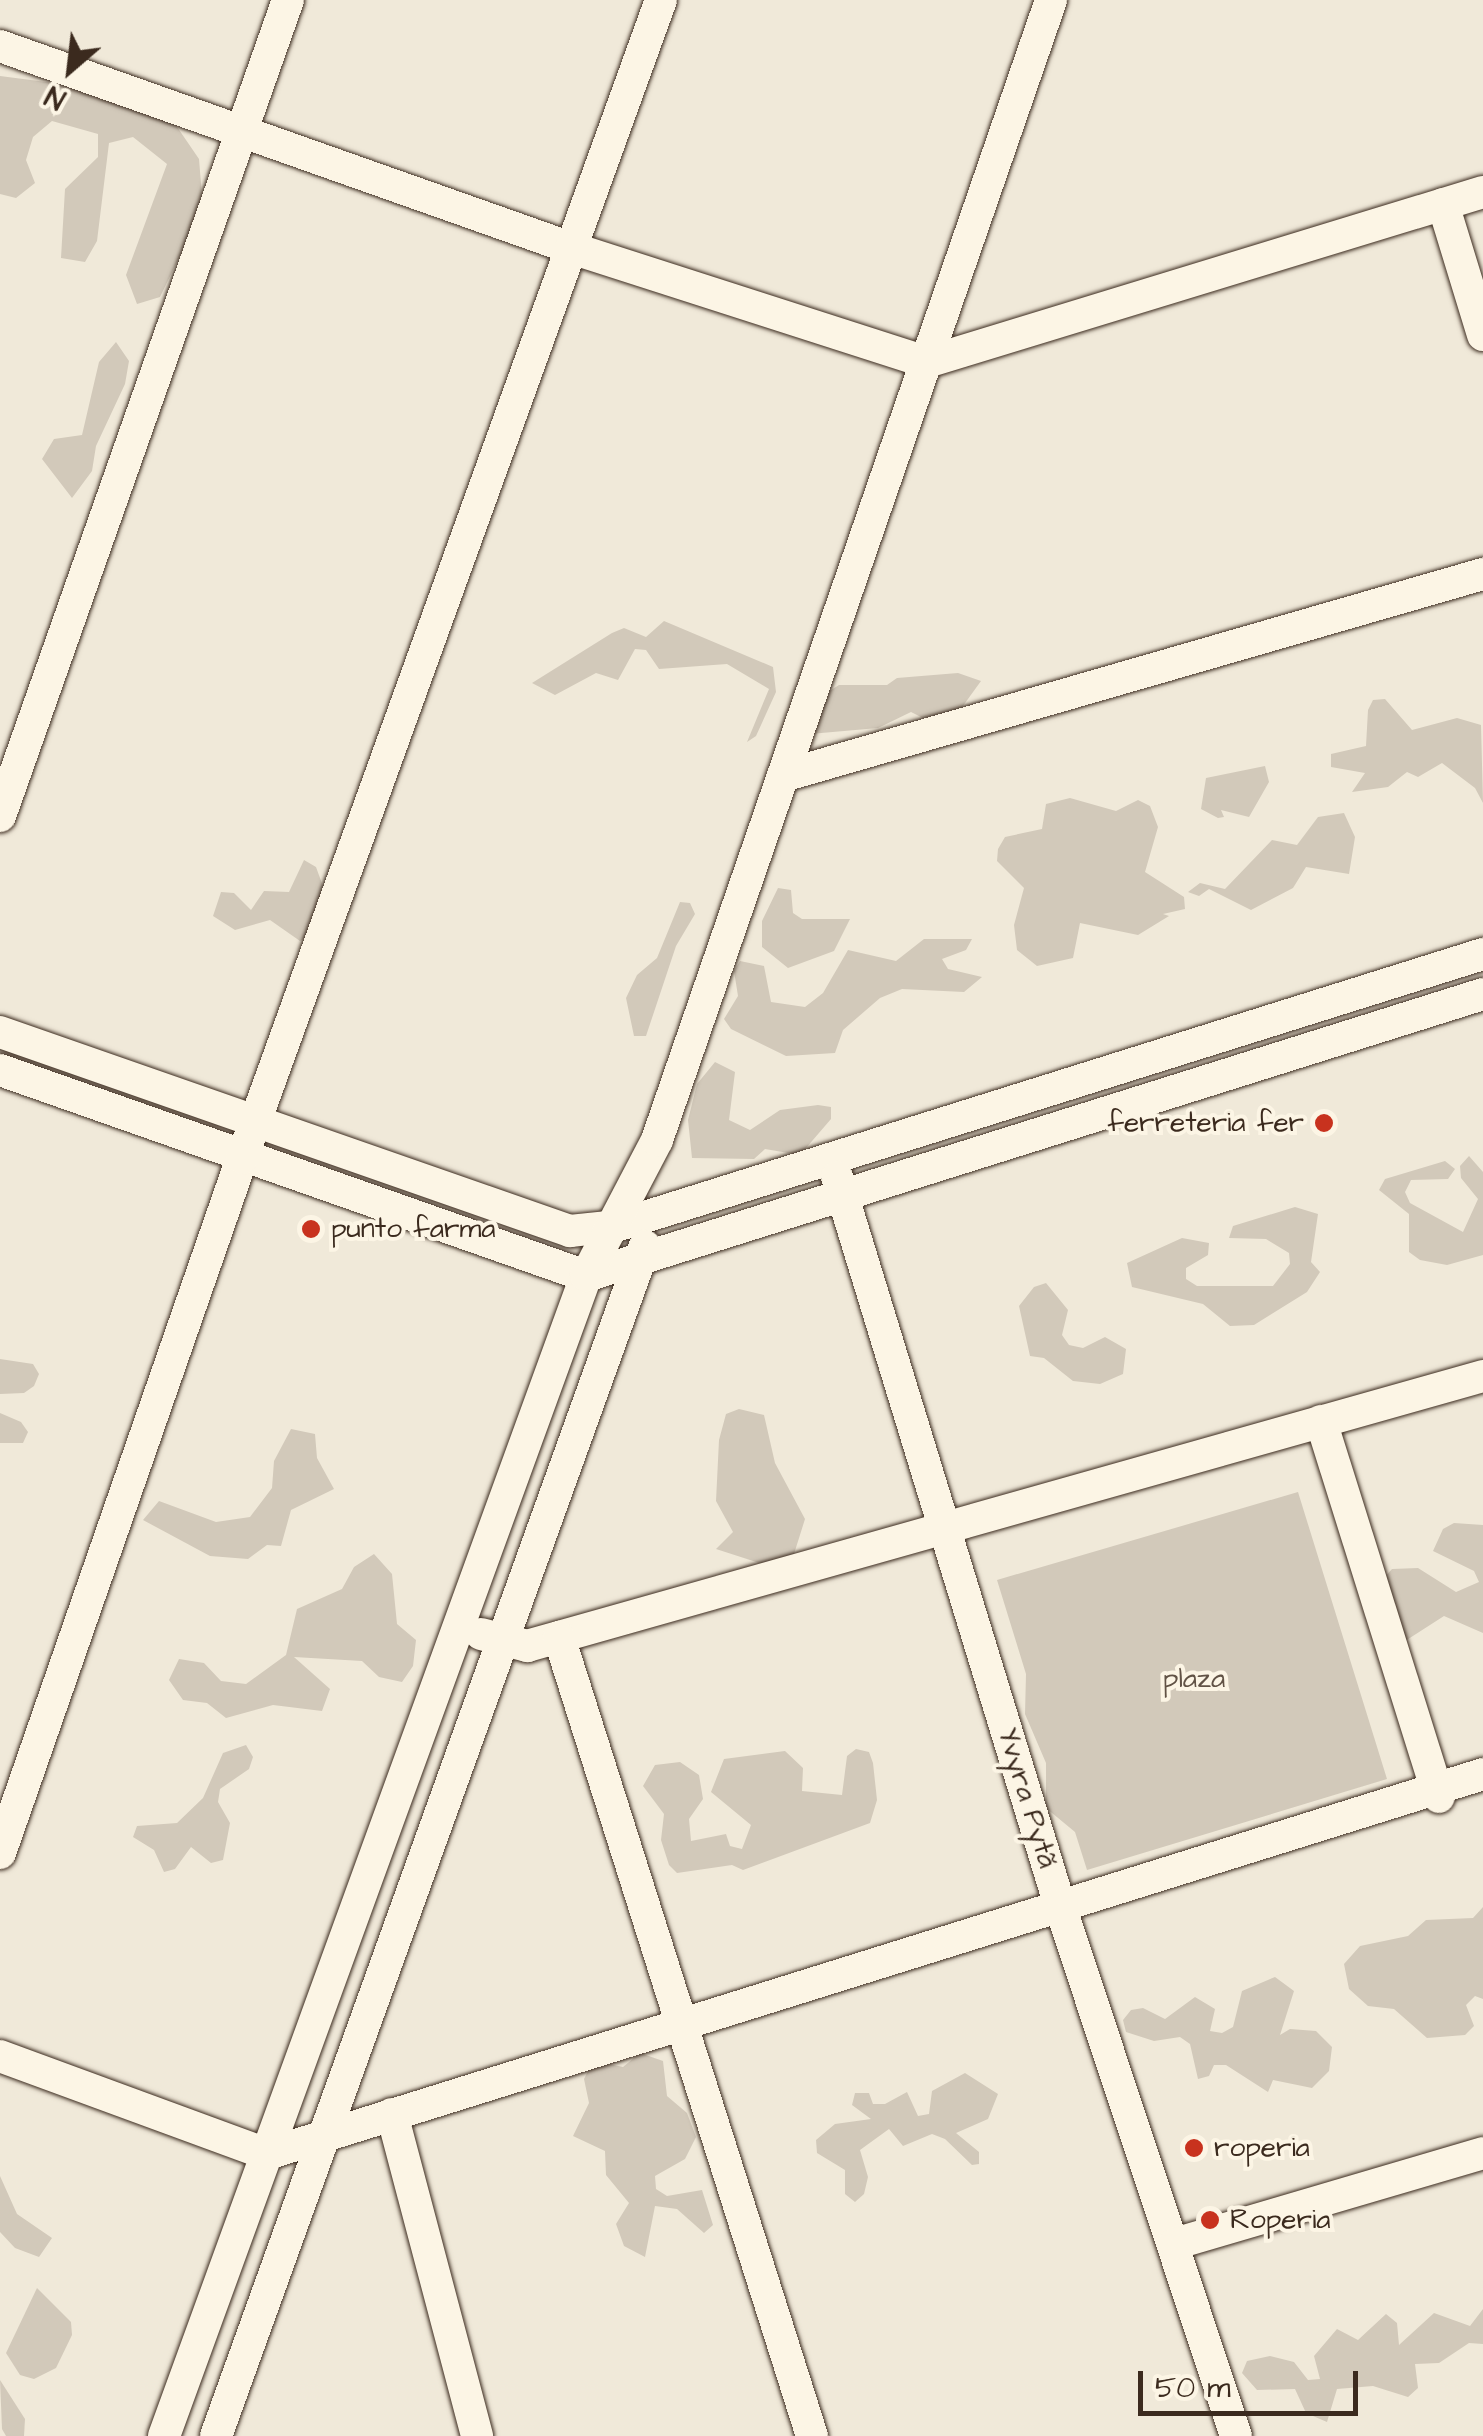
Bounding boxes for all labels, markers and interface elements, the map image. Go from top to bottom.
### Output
north arrow [20,20,120,120]
text: N [39,76,73,118]
place label: ferreteria fer [1107,1106,1304,1140]
marker: ferreteria fer [1313,1112,1335,1134]
place label: punto farma [331,1212,495,1246]
marker: punto farma [300,1218,322,1240]
park label: plaza [1163,1662,1225,1696]
street label: Yvyra Pytã [990,1724,1064,1872]
place label: roperia [1214,2131,1310,2165]
marker: roperia [1183,2137,1205,2159]
place label: Roperia [1230,2203,1330,2237]
marker: Roperia [1199,2209,1221,2231]
scale bar [1143,2351,1363,2413]
text: 50 m [1155,2367,1231,2409]

